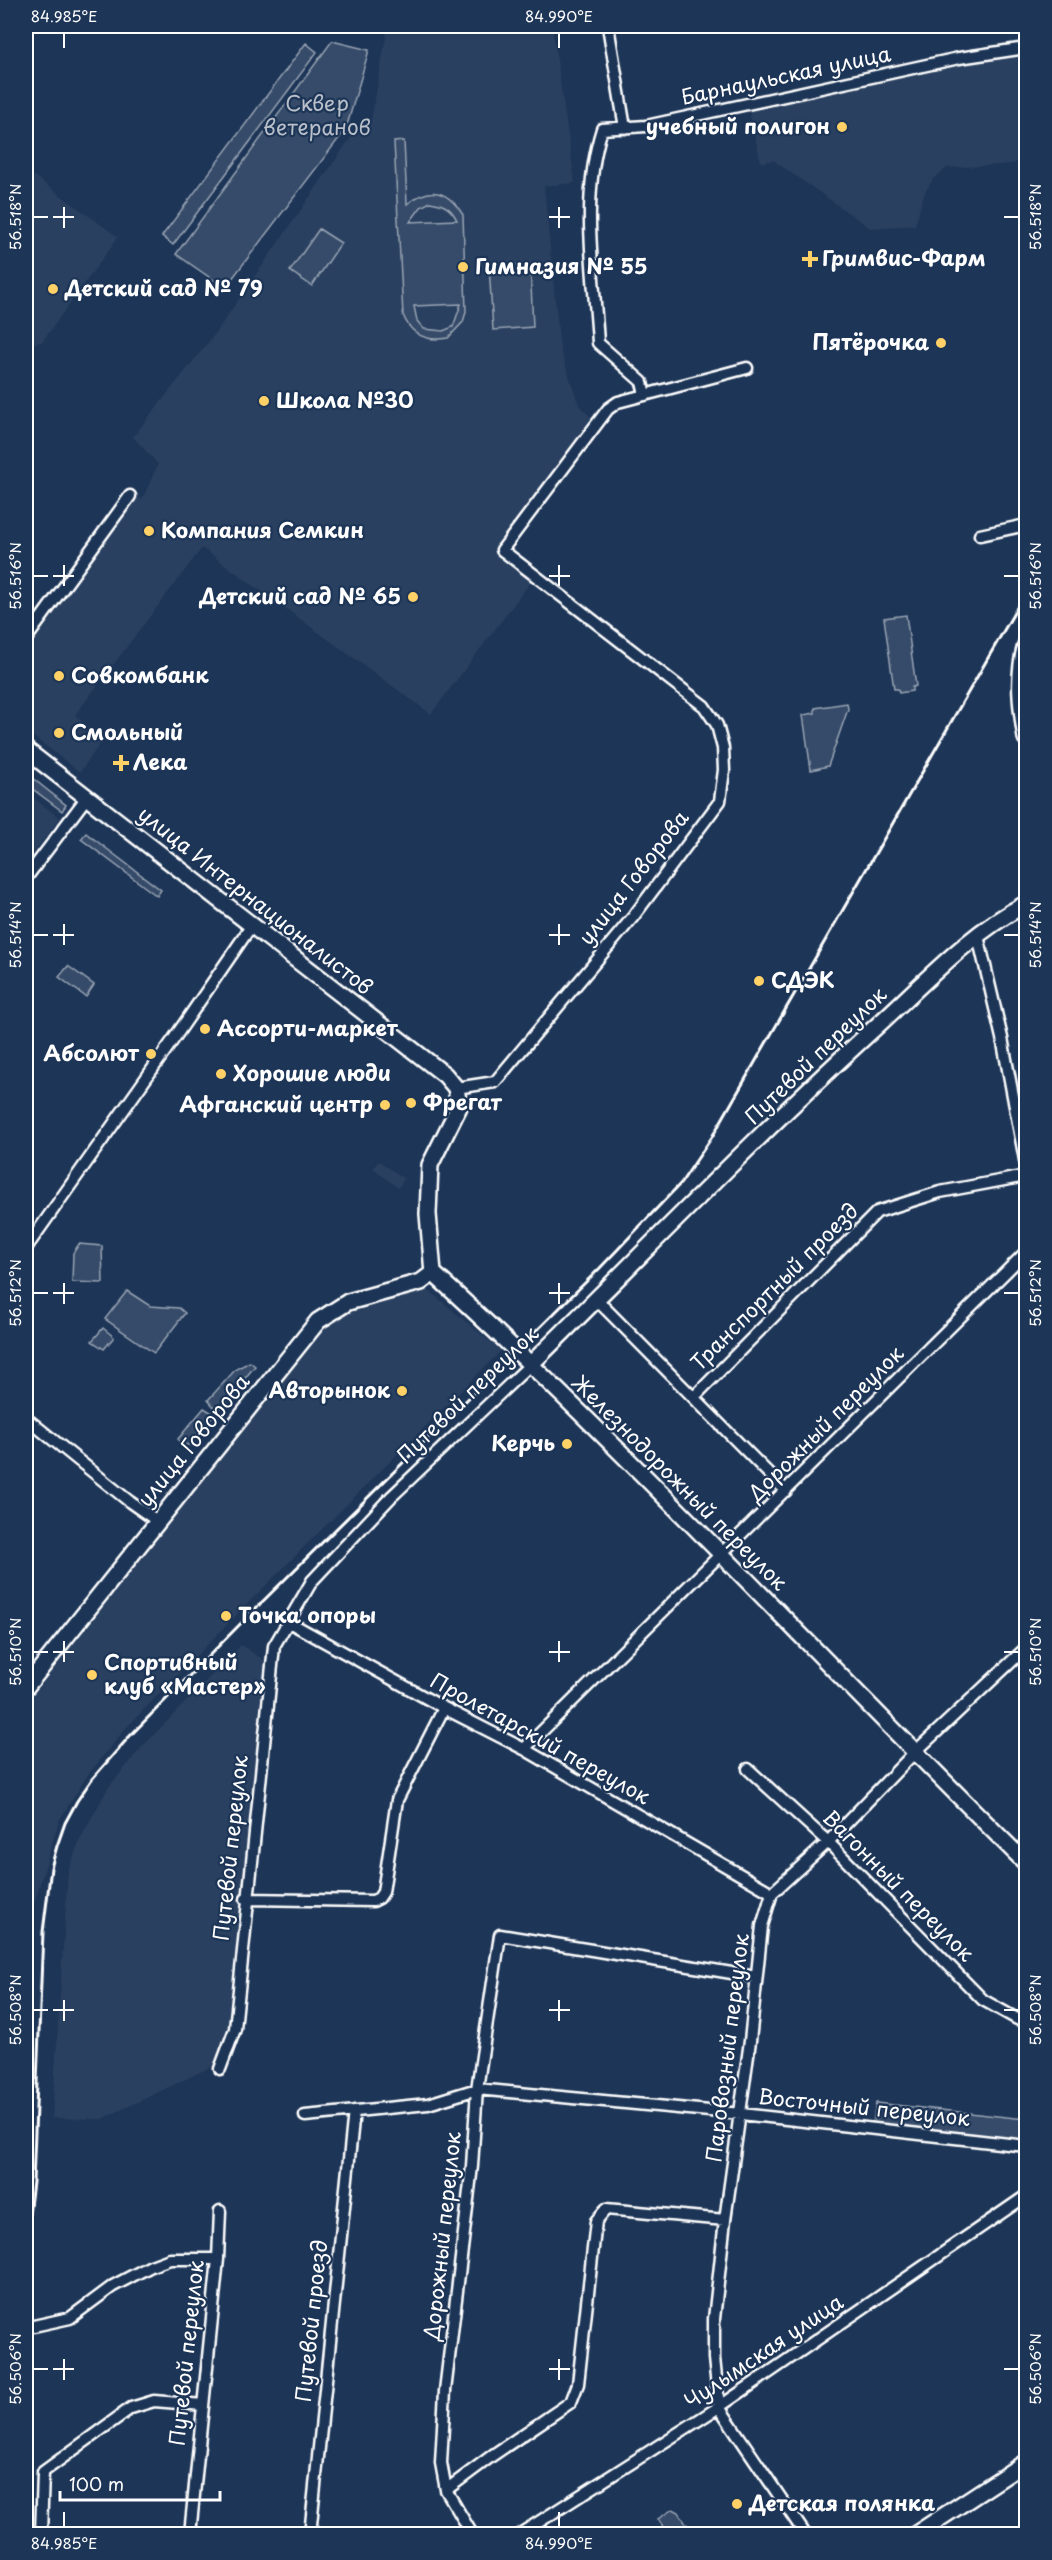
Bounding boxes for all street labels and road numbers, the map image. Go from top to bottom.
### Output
street label: Барнаульская улица [678,36,894,112]
street label: улица Интернационалистов [132,797,381,1001]
street label: улица Говорова [570,803,695,951]
street label: Путевой переулок [736,978,893,1131]
street label: Транспортный проезд [682,1194,865,1377]
street label: Путевой переулок [388,1317,545,1470]
street label: Дорожный переулок [739,1337,910,1509]
street label: улица Говорова [129,1366,256,1513]
street label: Железнодорожный переулок [565,1366,796,1597]
street label: Пролетарский переулок [425,1663,657,1811]
street label: Путевой переулок [203,1753,255,1942]
street label: Вагонный переулок [816,1801,983,1968]
street label: Паровозный переулок [696,1931,756,2164]
street label: Восточный переулок [757,2079,972,2133]
street label: Дорожный переулок [414,2129,468,2343]
street label: Путевой проезд [286,2238,334,2404]
street label: Путевой переулок [159,2258,211,2447]
street label: Чулымская улица [677,2285,850,2416]

